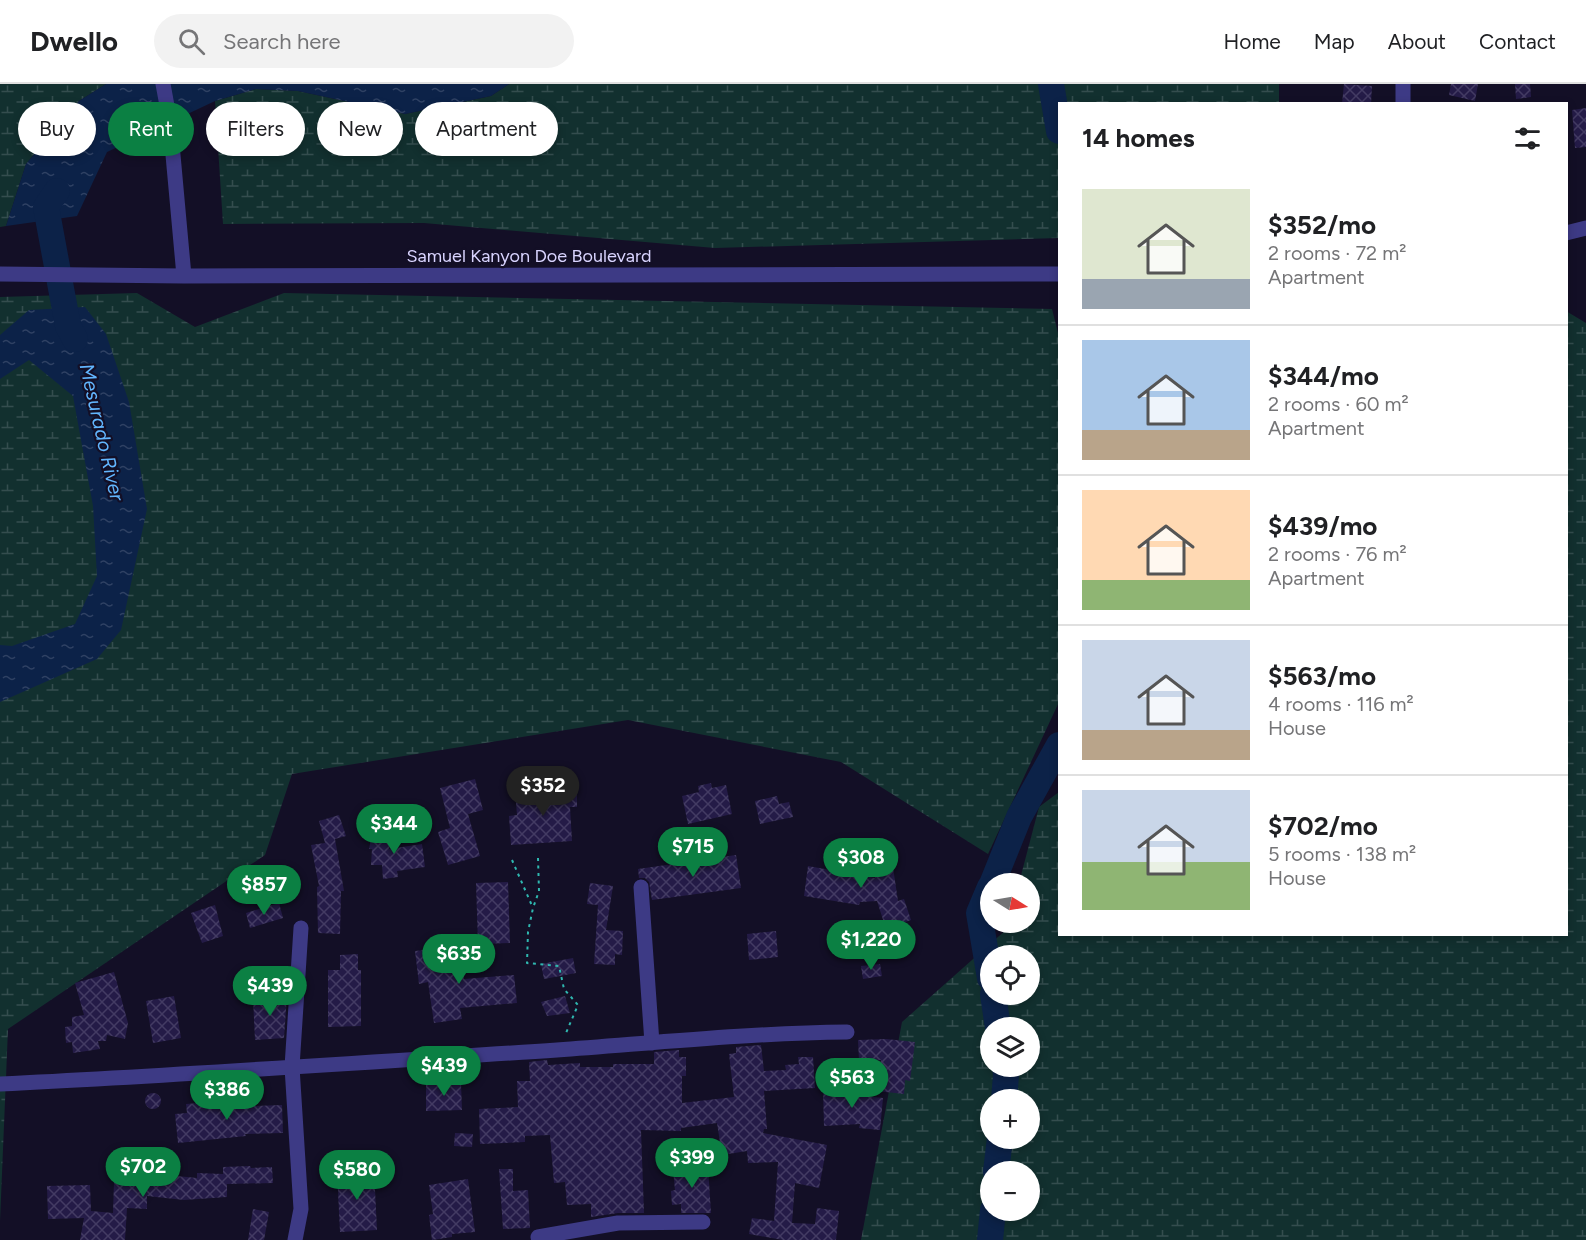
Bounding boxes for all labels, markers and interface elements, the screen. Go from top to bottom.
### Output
search box [154,14,574,68]
text: Dwello [30,24,118,58]
icon: search [175,25,208,58]
text: Search here [223,28,341,55]
text: Home [1224,29,1281,54]
text: Map [1314,29,1355,54]
text: About [1388,29,1446,54]
text: Contact [1479,29,1556,54]
chip: Buy [18,102,96,156]
chip: Rent [108,102,194,156]
chip: Filters [206,102,305,156]
chip: New [317,102,403,156]
chip: Apartment [415,102,558,156]
text: 14 homes [1082,122,1195,154]
icon: filters [1511,122,1544,155]
text: $352/mo [1268,209,1376,241]
icon: home [1130,213,1202,285]
text: 2 rooms · 72 m² [1268,241,1406,265]
street label: Samuel Kanyon Doe Boulevard [406,245,652,267]
text: Apartment [1268,265,1365,289]
text: $344/mo [1268,360,1379,392]
water label: Mesurado River [75,361,130,504]
icon: home [1130,364,1202,436]
text: 2 rooms · 60 m² [1268,392,1409,416]
text: Apartment [1268,416,1365,440]
text: $439/mo [1268,510,1377,542]
icon: home [1130,514,1202,586]
text: 2 rooms · 76 m² [1268,542,1407,566]
text: Apartment [1268,566,1365,590]
text: $563/mo [1268,660,1376,692]
icon: home [1130,664,1202,736]
text: 4 rooms · 116 m² [1268,692,1414,716]
text: House [1268,716,1326,740]
pin: $352 [507,766,579,817]
text: $352 [520,773,566,797]
pin: $344 [358,804,430,855]
text: $702/mo [1268,810,1378,842]
text: $344 [370,811,418,835]
icon: home [1130,814,1202,886]
pin: $715 [657,827,729,878]
text: $715 [672,834,714,858]
pin: $308 [825,838,897,889]
text: 5 rooms · 138 m² [1268,842,1416,866]
text: $308 [837,845,885,869]
pin: $857 [228,865,300,916]
text: House [1268,866,1326,890]
text: $857 [241,872,287,896]
north arrow [980,873,1040,933]
map controls [980,873,1040,1221]
pin: $1,220 [822,920,920,971]
text: $1,220 [841,927,901,951]
pin: $635 [423,934,495,985]
text: $635 [436,941,482,965]
button: locate [980,945,1040,1005]
pin: $439 [234,966,306,1017]
text: $439 [247,973,293,997]
button: layers [980,1017,1040,1077]
pin: $439 [408,1046,480,1097]
text: $439 [421,1053,467,1077]
pin: $563 [816,1058,888,1109]
text: $563 [829,1065,875,1089]
pin: $386 [191,1070,263,1121]
text: $386 [204,1077,250,1101]
button: + [980,1089,1040,1149]
pin: $399 [656,1138,728,1189]
text: $399 [669,1145,715,1169]
pin: $702 [107,1147,179,1198]
pin: $580 [321,1150,393,1201]
text: $702 [120,1154,166,1178]
text: $580 [333,1157,381,1181]
button: − [980,1161,1040,1221]

